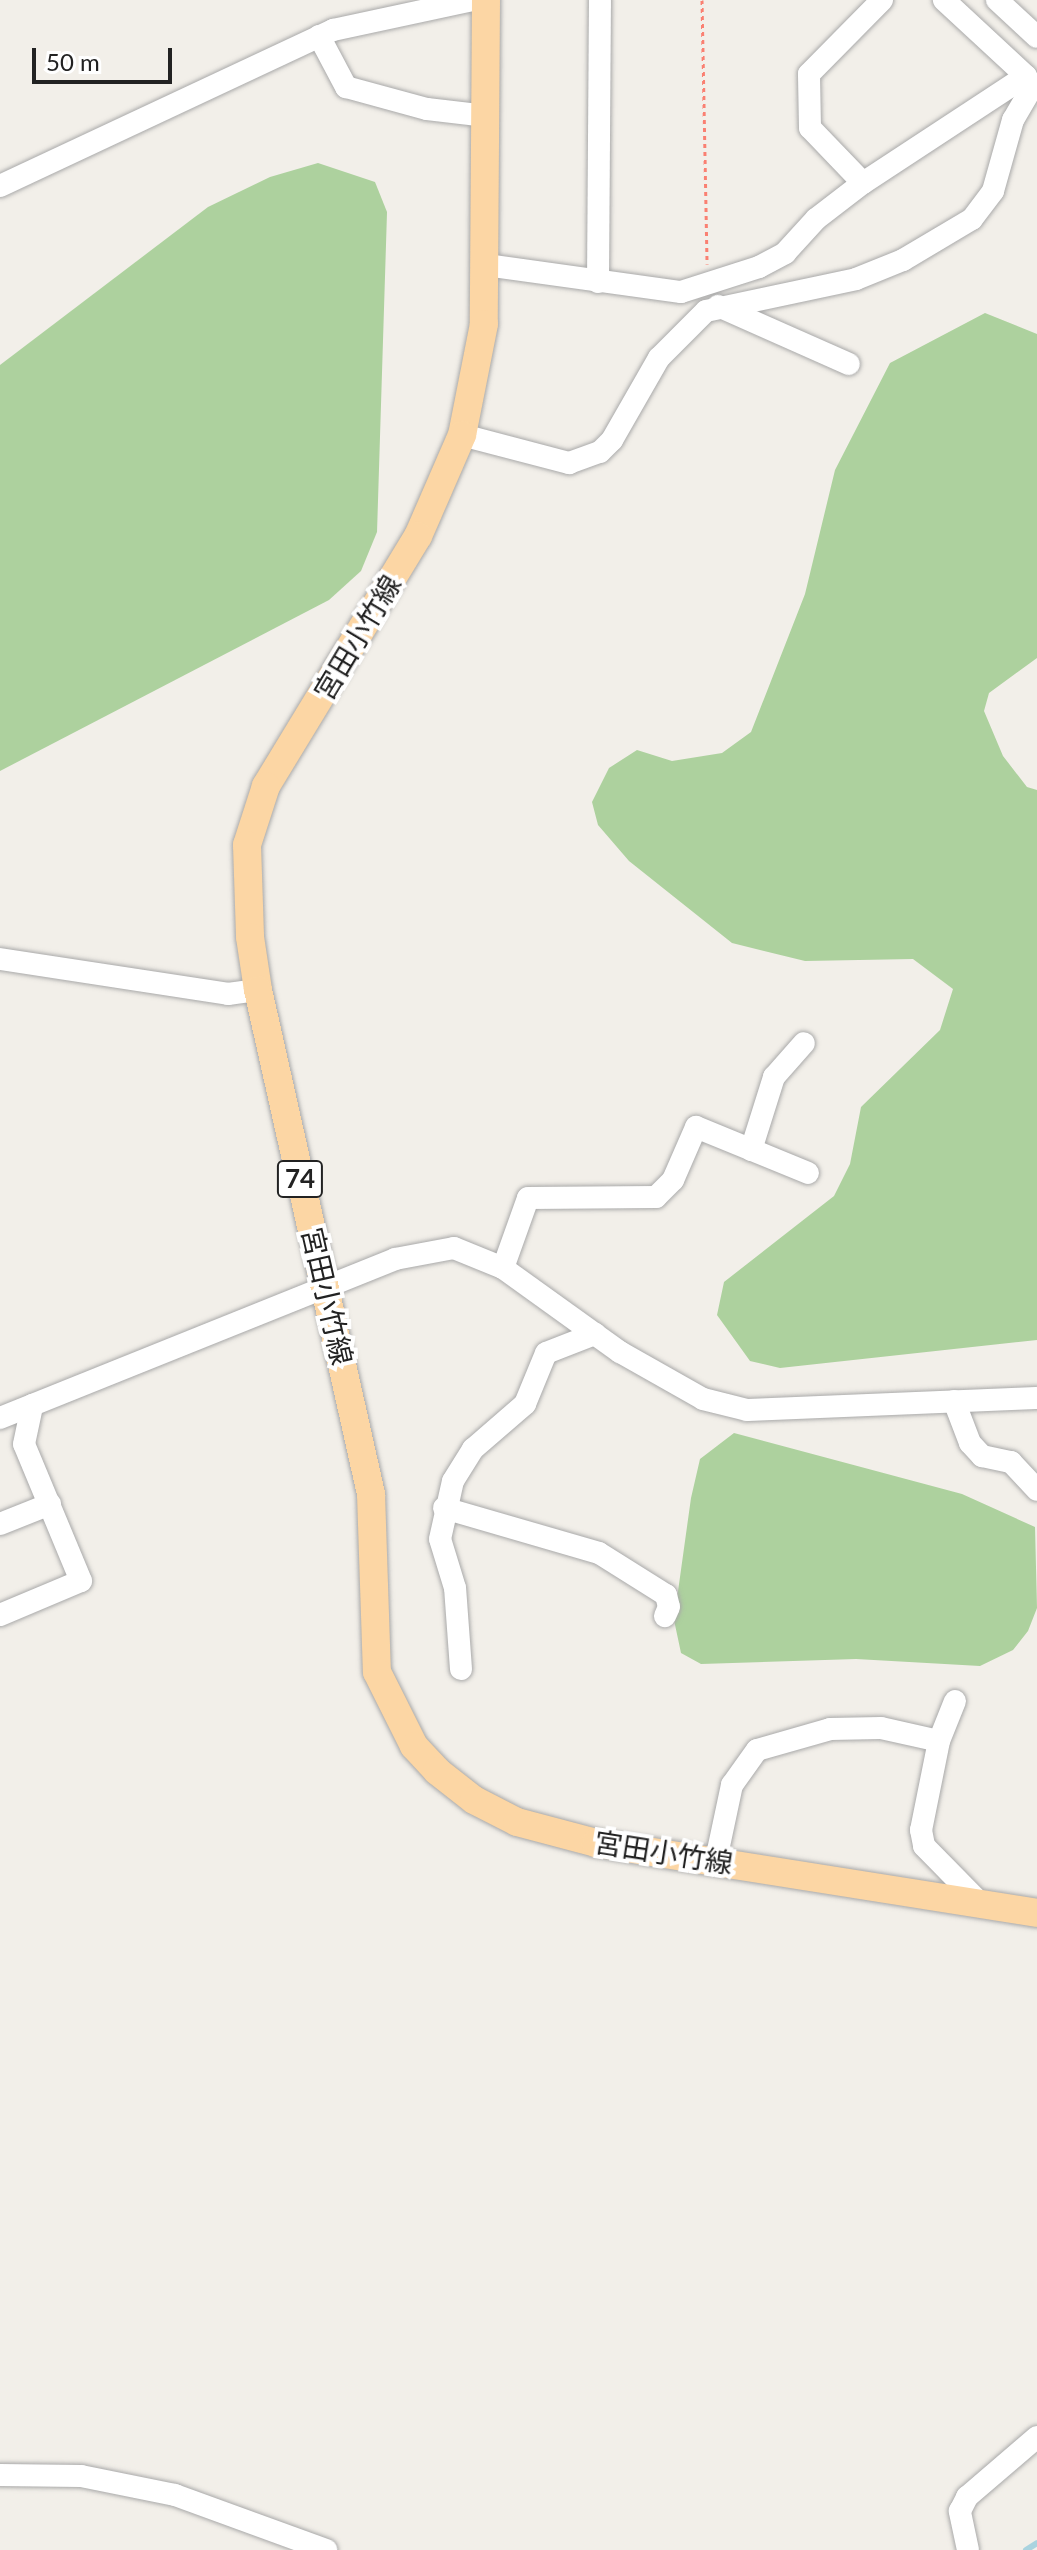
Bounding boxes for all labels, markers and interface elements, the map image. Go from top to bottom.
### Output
scale bar [36,32,176,82]
text: 50 m [46,47,100,76]
street label: 宮田小竹線 [307,568,407,706]
road number: 74 [276,1157,324,1201]
street label: 宮田小竹線 [296,1224,360,1368]
street label: 宮田小竹線 [592,1824,736,1880]

